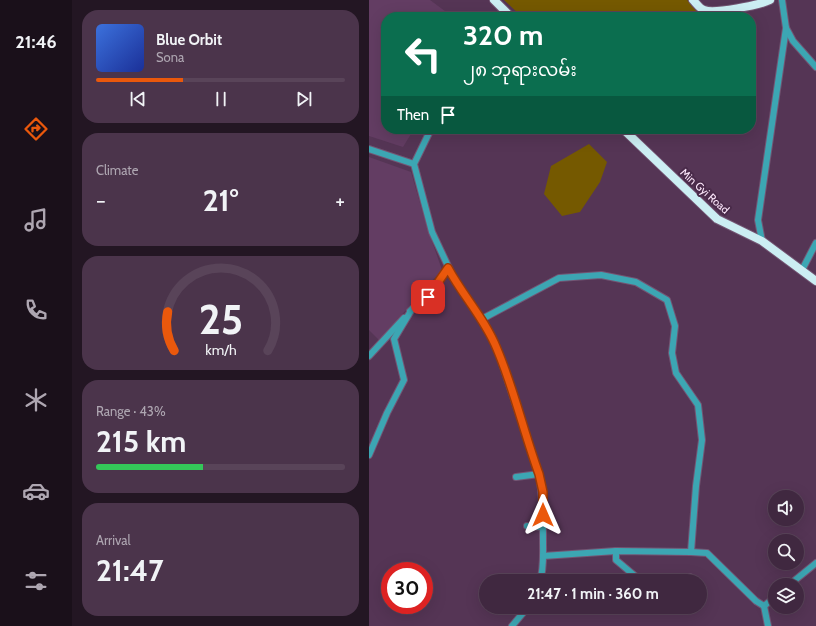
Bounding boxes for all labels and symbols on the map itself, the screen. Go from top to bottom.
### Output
street label: Min Gyi Road [678,165,732,217]
pin [411,280,445,314]
position arrow [522,494,564,536]
speed limit sign: 30 [381,562,433,614]

